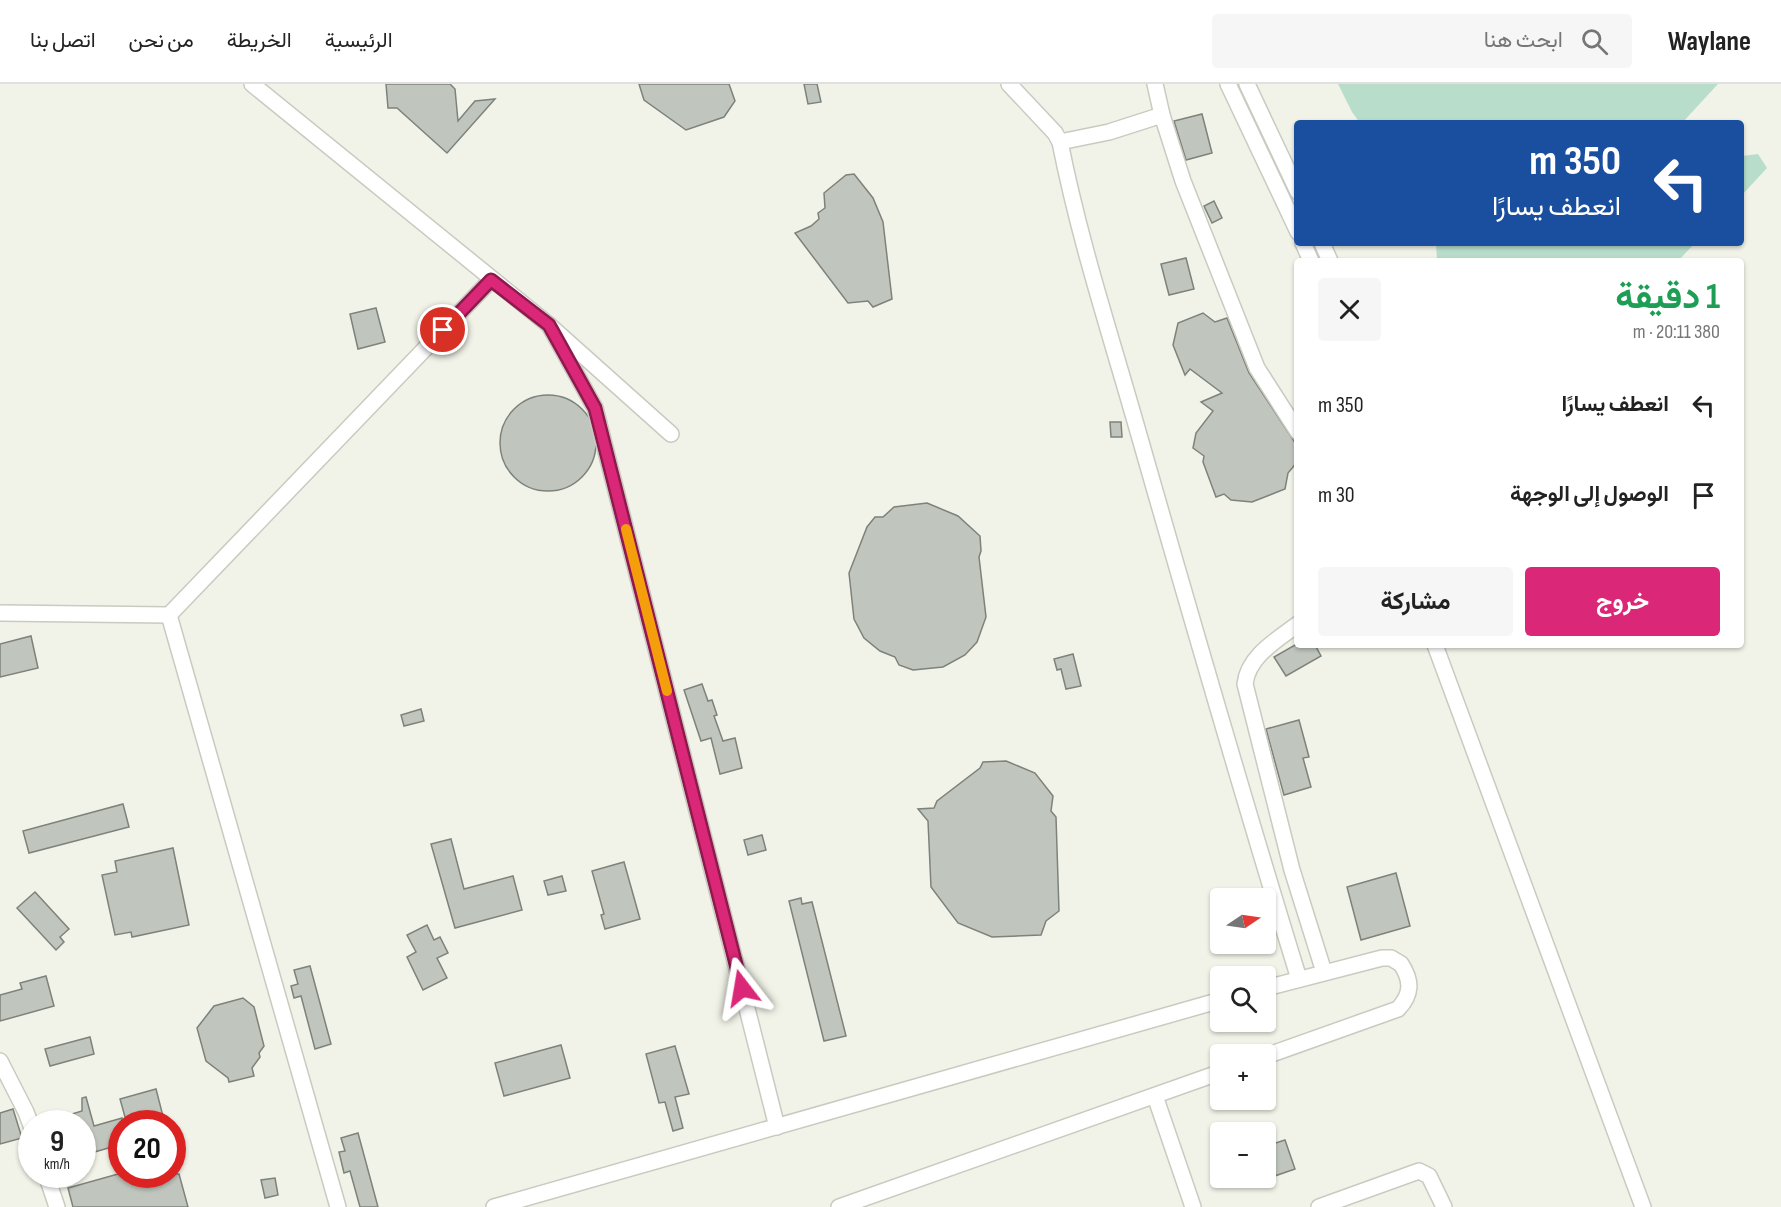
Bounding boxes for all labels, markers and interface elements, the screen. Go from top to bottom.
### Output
search box [1212,14,1632,68]
icon: search [1578,25,1611,58]
text: Waylane [1668,25,1751,58]
text: ابحث هنا [1484,27,1563,54]
text: اتصل بنا [30,28,96,53]
text: من نحن [129,28,194,53]
text: الخريطة [227,28,292,53]
text: الرئيسية [325,28,393,53]
text: 350 m [1529,136,1621,187]
icon: left [1642,144,1720,222]
text: انعطف يسارًا [1492,191,1621,223]
text: 1 دقيقة [1615,276,1720,319]
button: close [1318,278,1381,341]
pin [417,304,468,355]
icon: arrive [426,313,459,346]
text: 380 m · 20:11 [1633,320,1720,344]
icon: left [1687,389,1720,422]
text: انعطف يسارًا [1561,391,1669,418]
text: 350 m [1318,392,1363,419]
icon: arrive [1687,479,1720,512]
text: الوصول إلى الوجهة [1510,481,1669,508]
text: 30 m [1318,482,1355,509]
button: مشاركة [1318,567,1513,636]
button: خروج [1525,567,1720,636]
north arrow [1210,888,1276,954]
map controls [1210,888,1276,1188]
position arrow [710,956,774,1020]
button: search [1210,966,1276,1032]
button: + [1210,1044,1276,1110]
speed limit sign: 20 [108,1110,186,1188]
button: − [1210,1122,1276,1188]
text: 9 [50,1124,64,1160]
text: km/h [44,1155,70,1174]

